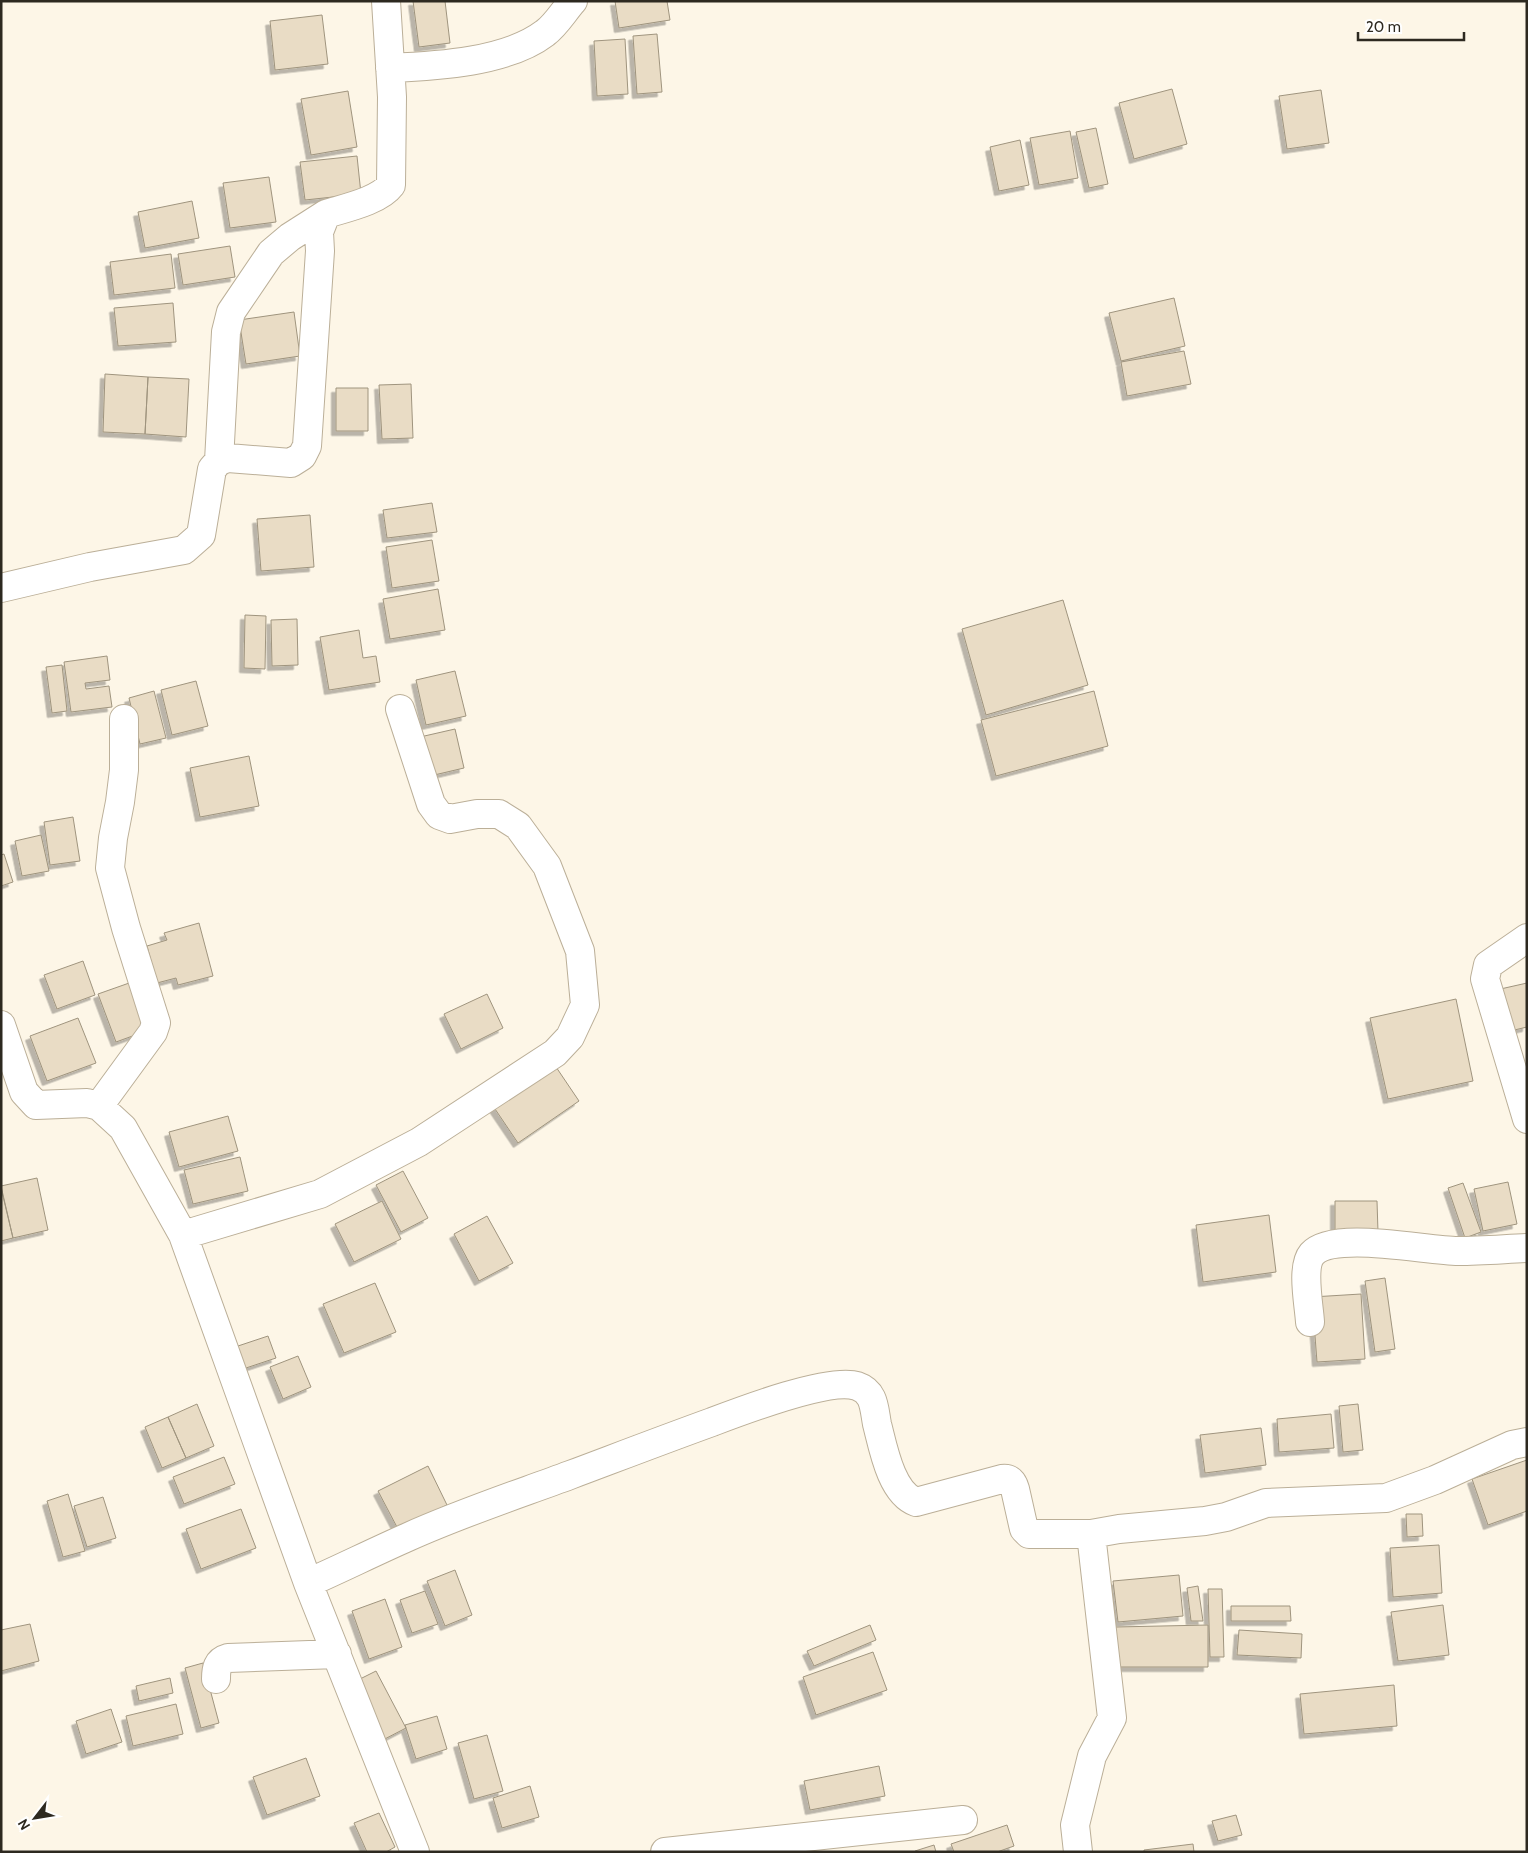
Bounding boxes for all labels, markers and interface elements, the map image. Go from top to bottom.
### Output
scale bar [1358,10,1464,42]
text: 20 m [1366,18,1401,36]
north arrow [10,1793,60,1843]
text: N [14,1816,34,1834]

